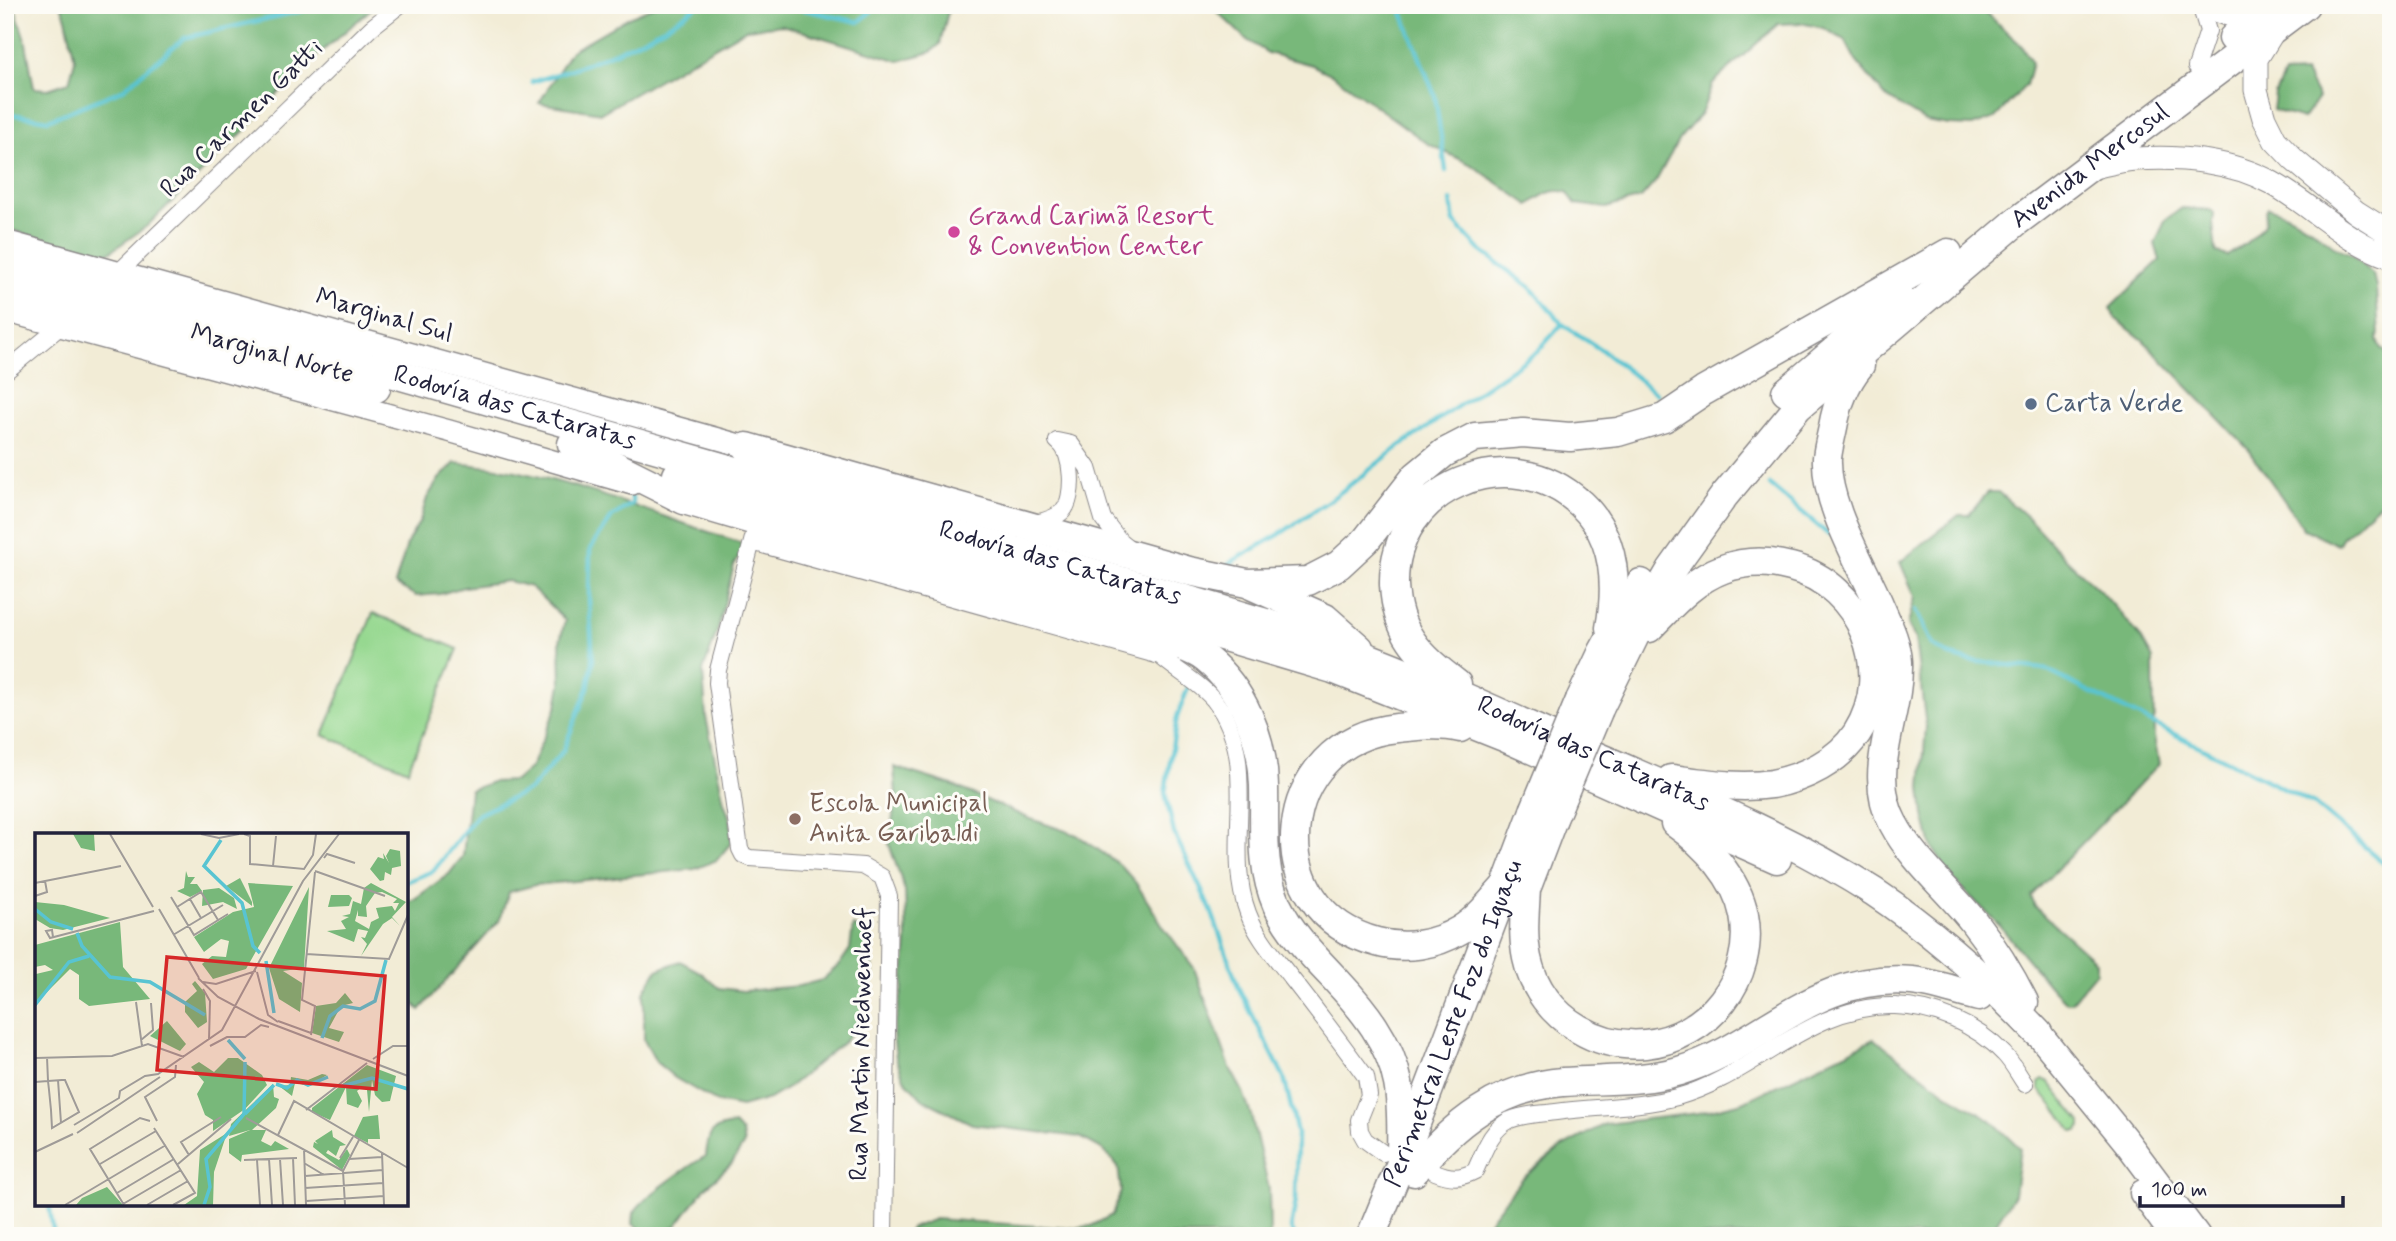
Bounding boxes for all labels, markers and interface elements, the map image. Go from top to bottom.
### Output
street label: Rua Carmen Gatti [153,32,331,206]
street label: Avenida Mercosul [2004,96,2176,237]
place label: Grand Carimã Resort & Convention Center [968,200,1214,264]
marker: Grand Carimã Resort & Convention Center [946,224,962,240]
street label: Marginal Sul [311,280,457,354]
street label: Marginal Norte [186,316,357,394]
street label: Rodovía das Cataratas [390,358,640,459]
place label: Carta Verde [2045,387,2183,421]
marker: Carta Verde [2023,396,2039,412]
street label: Rodovía das Cataratas [935,513,1185,614]
street label: Rodovía das Cataratas [1472,688,1714,820]
place label: Escola Municipal Anita Garibaldi [809,787,988,851]
marker: Escola Municipal Anita Garibaldi [787,811,803,827]
inset map [35,833,408,1206]
street label: Perimetral Leste Foz do Iguaçu [1376,855,1531,1192]
street label: Rua Martin Niedwenhoef [843,907,881,1181]
scale bar [2140,1164,2344,1208]
text: 100 m [2151,1176,2207,1204]

